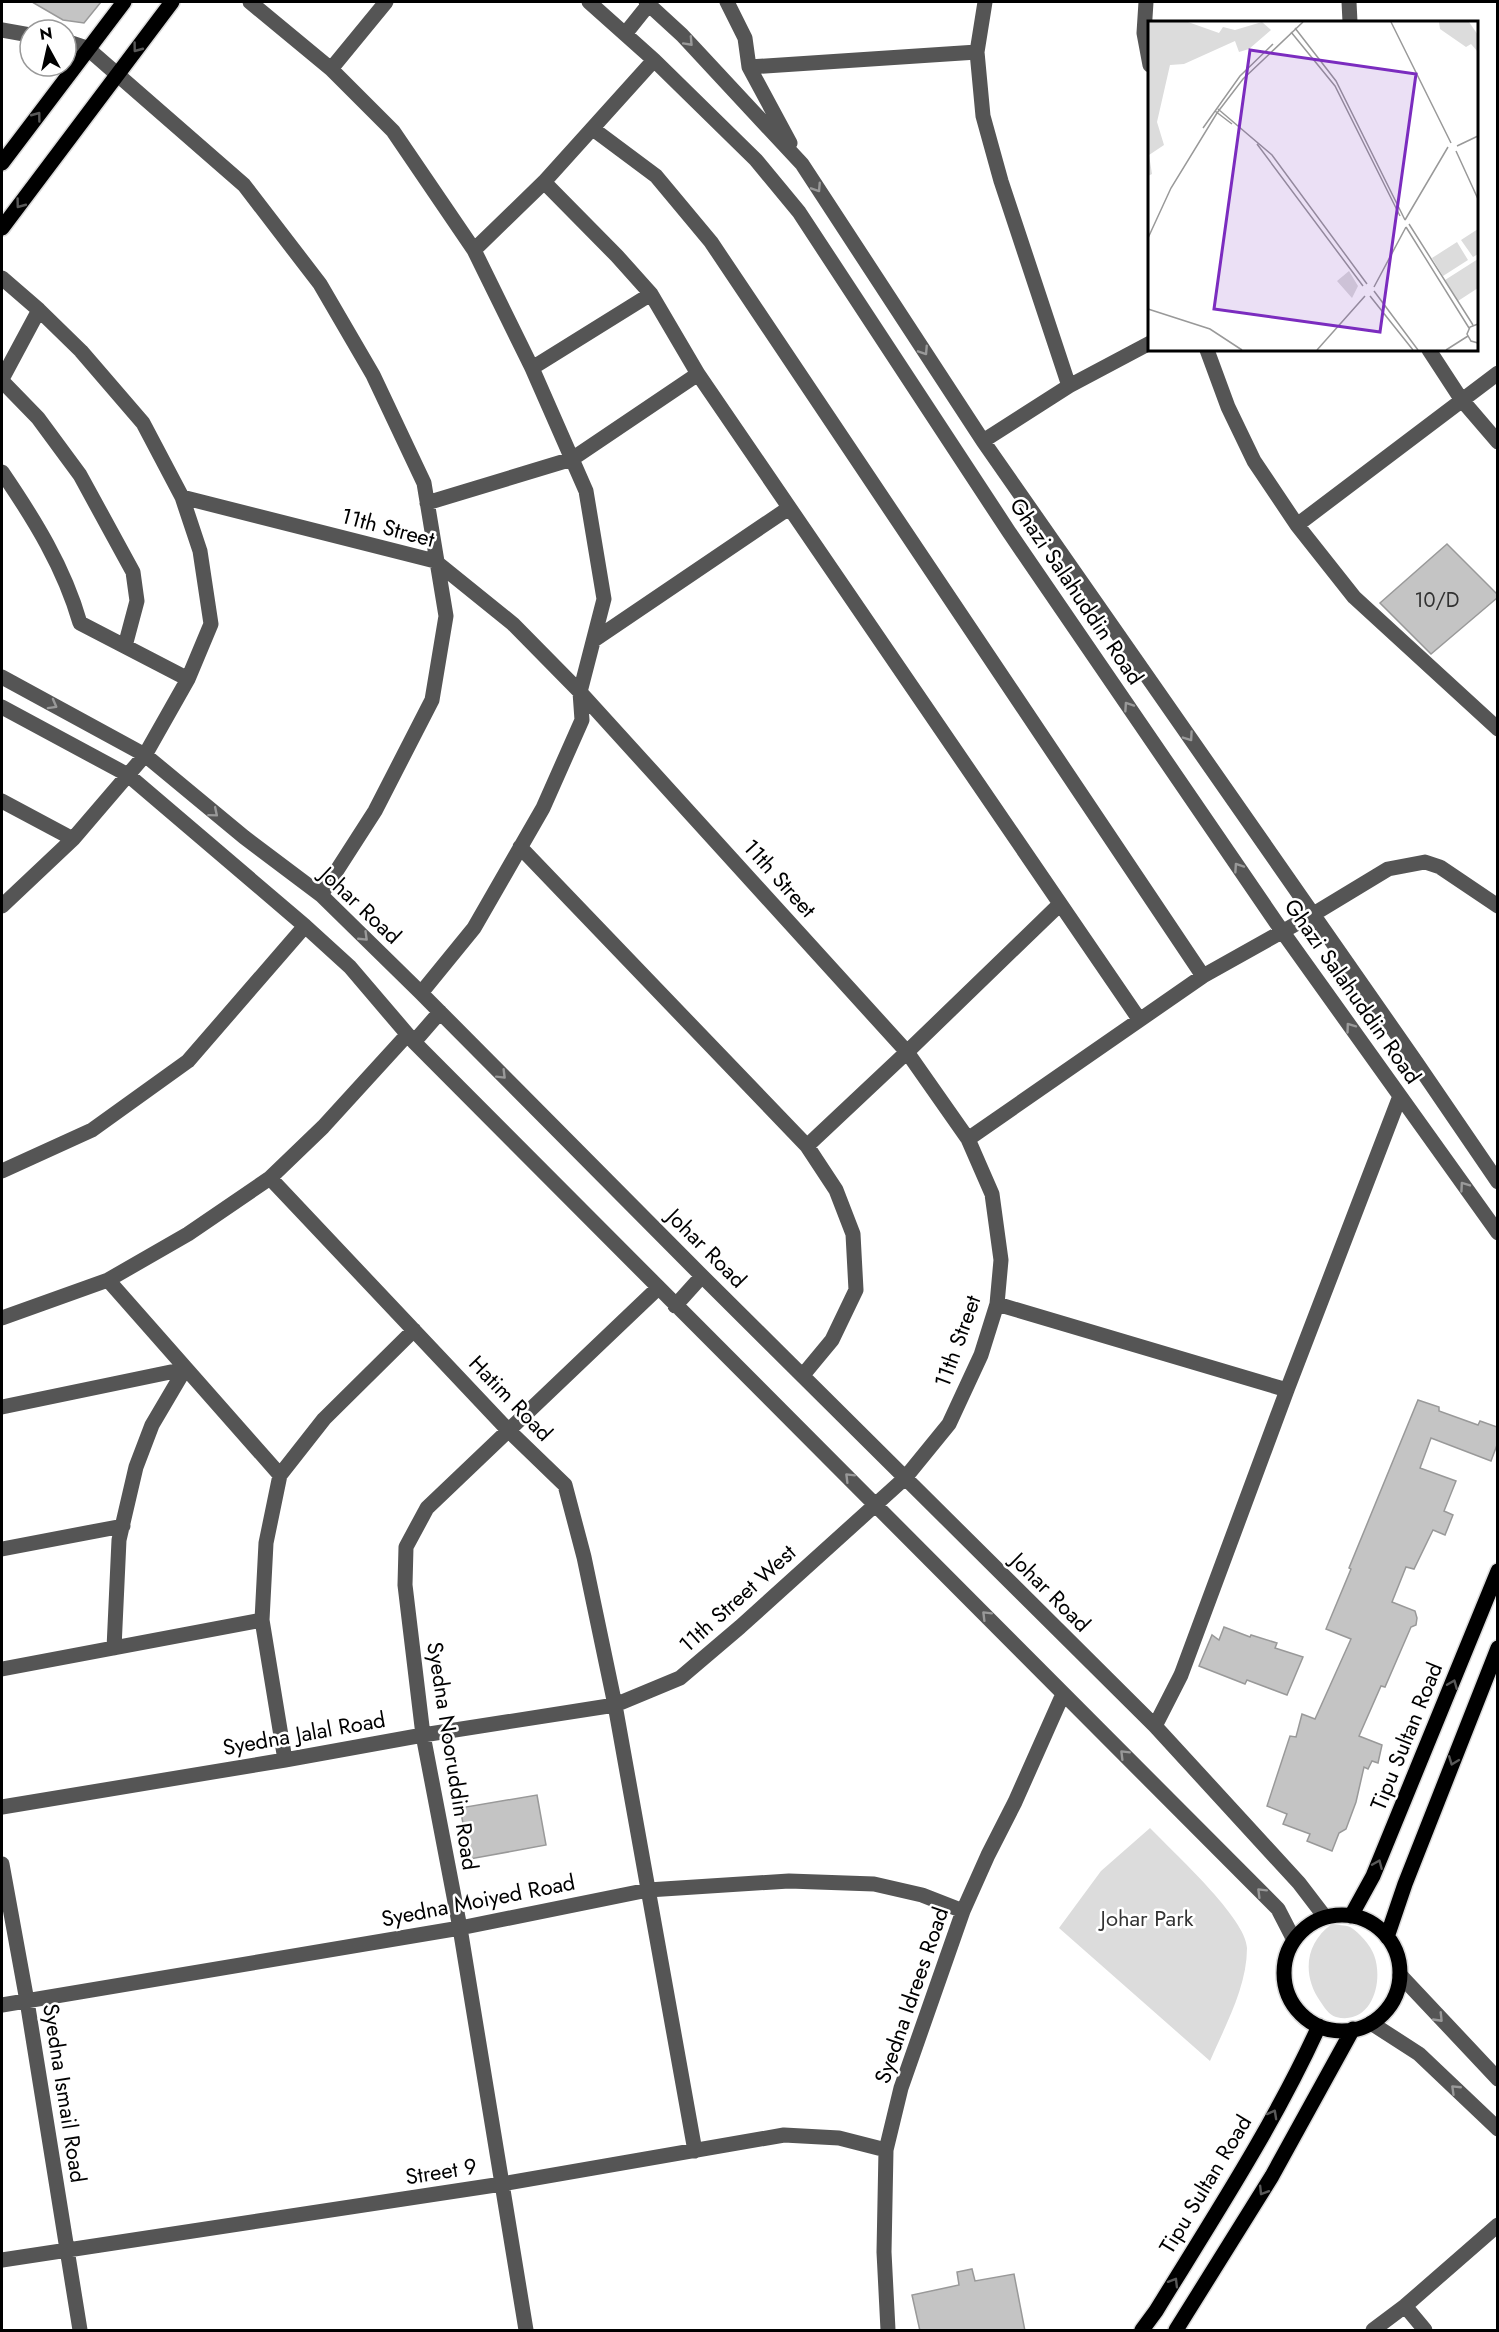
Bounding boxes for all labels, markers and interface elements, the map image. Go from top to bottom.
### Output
north arrow [18,18,78,78]
text: N [38,21,54,46]
inset map [1148,21,1478,351]
one-way arrow [682,35,693,46]
one-way arrow [134,42,145,53]
one-way arrow [29,112,40,123]
one-way arrow [810,182,822,192]
one-way arrow [16,197,27,208]
one-way arrow [917,344,928,355]
street label: Ghazi Salahuddin Road [1002,491,1152,691]
street label: 11th Street [338,499,439,555]
house number: 10/D [1415,586,1459,615]
one-way arrow [47,698,57,709]
one-way arrow [1124,702,1135,713]
one-way arrow [1182,730,1193,741]
one-way arrow [207,805,218,816]
street label: 11th Street [736,832,824,925]
street label: Johar Road [311,857,409,951]
one-way arrow [1234,863,1245,874]
street label: Ghazi Salahuddin Road [1277,892,1429,1090]
one-way arrow [357,930,368,941]
one-way arrow [1346,1022,1357,1033]
one-way arrow [495,1068,506,1078]
one-way arrow [1460,1181,1471,1192]
street label: Johar Road [658,1199,754,1295]
street label: 11th Street [926,1290,989,1391]
street label: Hatim Road [462,1348,560,1448]
one-way arrow [845,1473,855,1484]
street label: 11th Street West [671,1536,803,1659]
street label: Johar Road [1002,1543,1098,1639]
one-way arrow [983,1612,994,1623]
street label: Syedna Nooruddin Road [419,1640,487,1872]
street label: Tipu Sultan Road [1362,1657,1450,1815]
one-way arrow [1445,1679,1458,1689]
street label: Syedna Jalal Road [220,1703,388,1763]
one-way arrow [1120,1750,1130,1761]
one-way arrow [1448,1755,1460,1766]
one-way arrow [1371,1859,1383,1870]
street label: Syedna Moiyed Road [378,1866,578,1934]
one-way arrow [1257,1889,1268,1899]
street label: Syedna Idrees Road [866,1902,956,2088]
park label: Johar Park [1098,1902,1194,1934]
street label: Syedna Ismail Road [35,2001,95,2185]
one-way arrow [1432,2011,1443,2022]
one-way arrow [1452,2085,1462,2096]
street label: Tipu Sultan Road [1151,2109,1259,2259]
one-way arrow [1266,2110,1277,2120]
street label: Street 9 [403,2150,479,2192]
one-way arrow [1259,2184,1270,2195]
one-way arrow [1166,2278,1178,2288]

